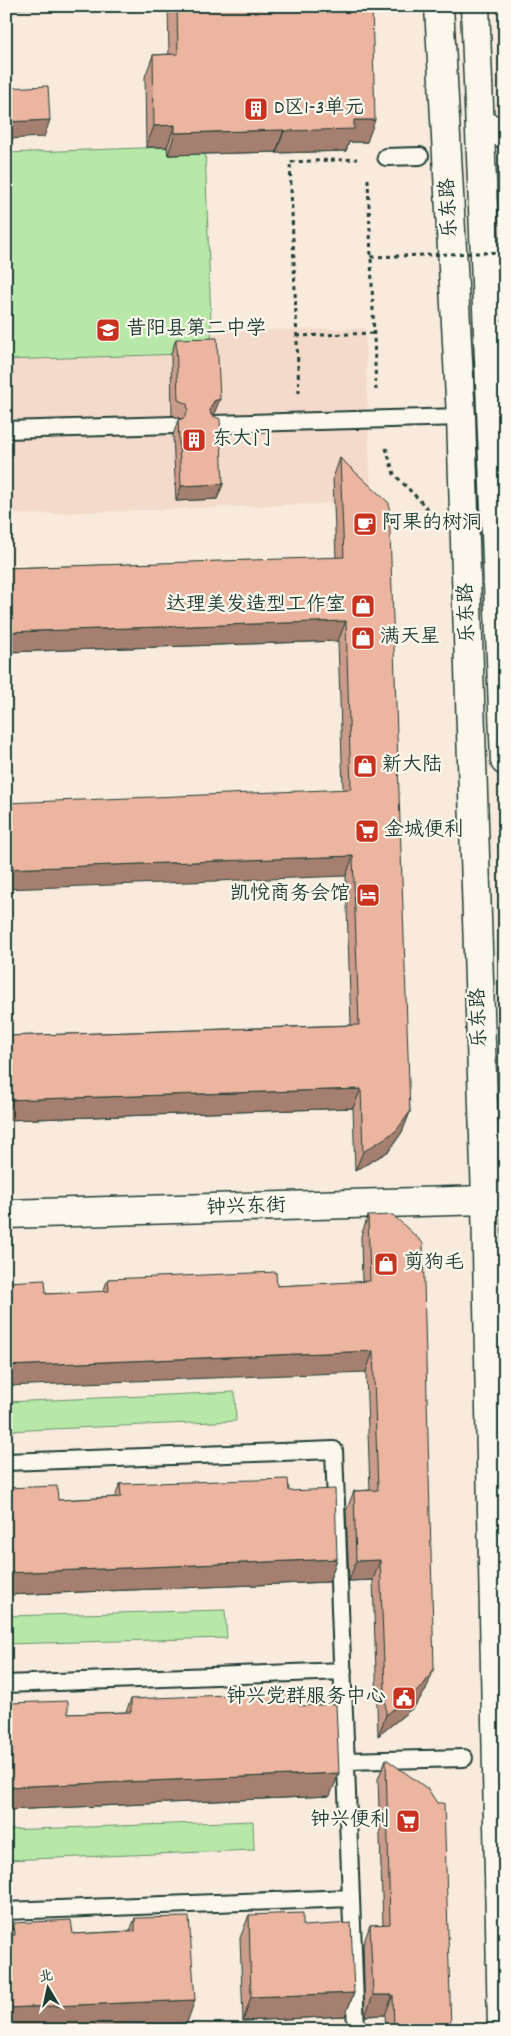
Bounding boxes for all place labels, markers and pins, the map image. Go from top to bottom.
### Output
place label: D区1-3单元 [274,95,364,123]
building icon: D区1-3单元 [243,96,269,122]
place label: 昔阳县第二中学 [126,316,266,344]
school or university icon: 昔阳县第二中学 [95,317,121,343]
place label: 东大门 [212,426,272,454]
building icon: 东大门 [181,427,207,453]
place label: 阿果的树洞 [382,510,482,538]
cafe icon: 阿果的树洞 [352,511,378,537]
place label: 达理美发造型工作室 [166,592,346,620]
shop icon: 达理美发造型工作室 [350,593,376,619]
place label: 满天星 [380,624,440,652]
shop icon: 满天星 [350,625,376,651]
place label: 新大陆 [382,752,442,780]
shop icon: 新大陆 [352,753,378,779]
place label: 金城便利 [384,817,464,845]
supermarket icon: 金城便利 [354,818,380,844]
place label: 凯悦商务会馆 [230,881,350,909]
hotel icon: 凯悦商务会馆 [355,882,381,908]
place label: 剪狗毛 [404,1250,464,1278]
shop icon: 剪狗毛 [373,1251,399,1277]
place label: 钟兴党群服务中心 [226,1684,386,1712]
public building icon: 钟兴党群服务中心 [391,1685,417,1711]
place label: 钟兴便利 [310,1807,390,1835]
supermarket icon: 钟兴便利 [395,1808,421,1834]

